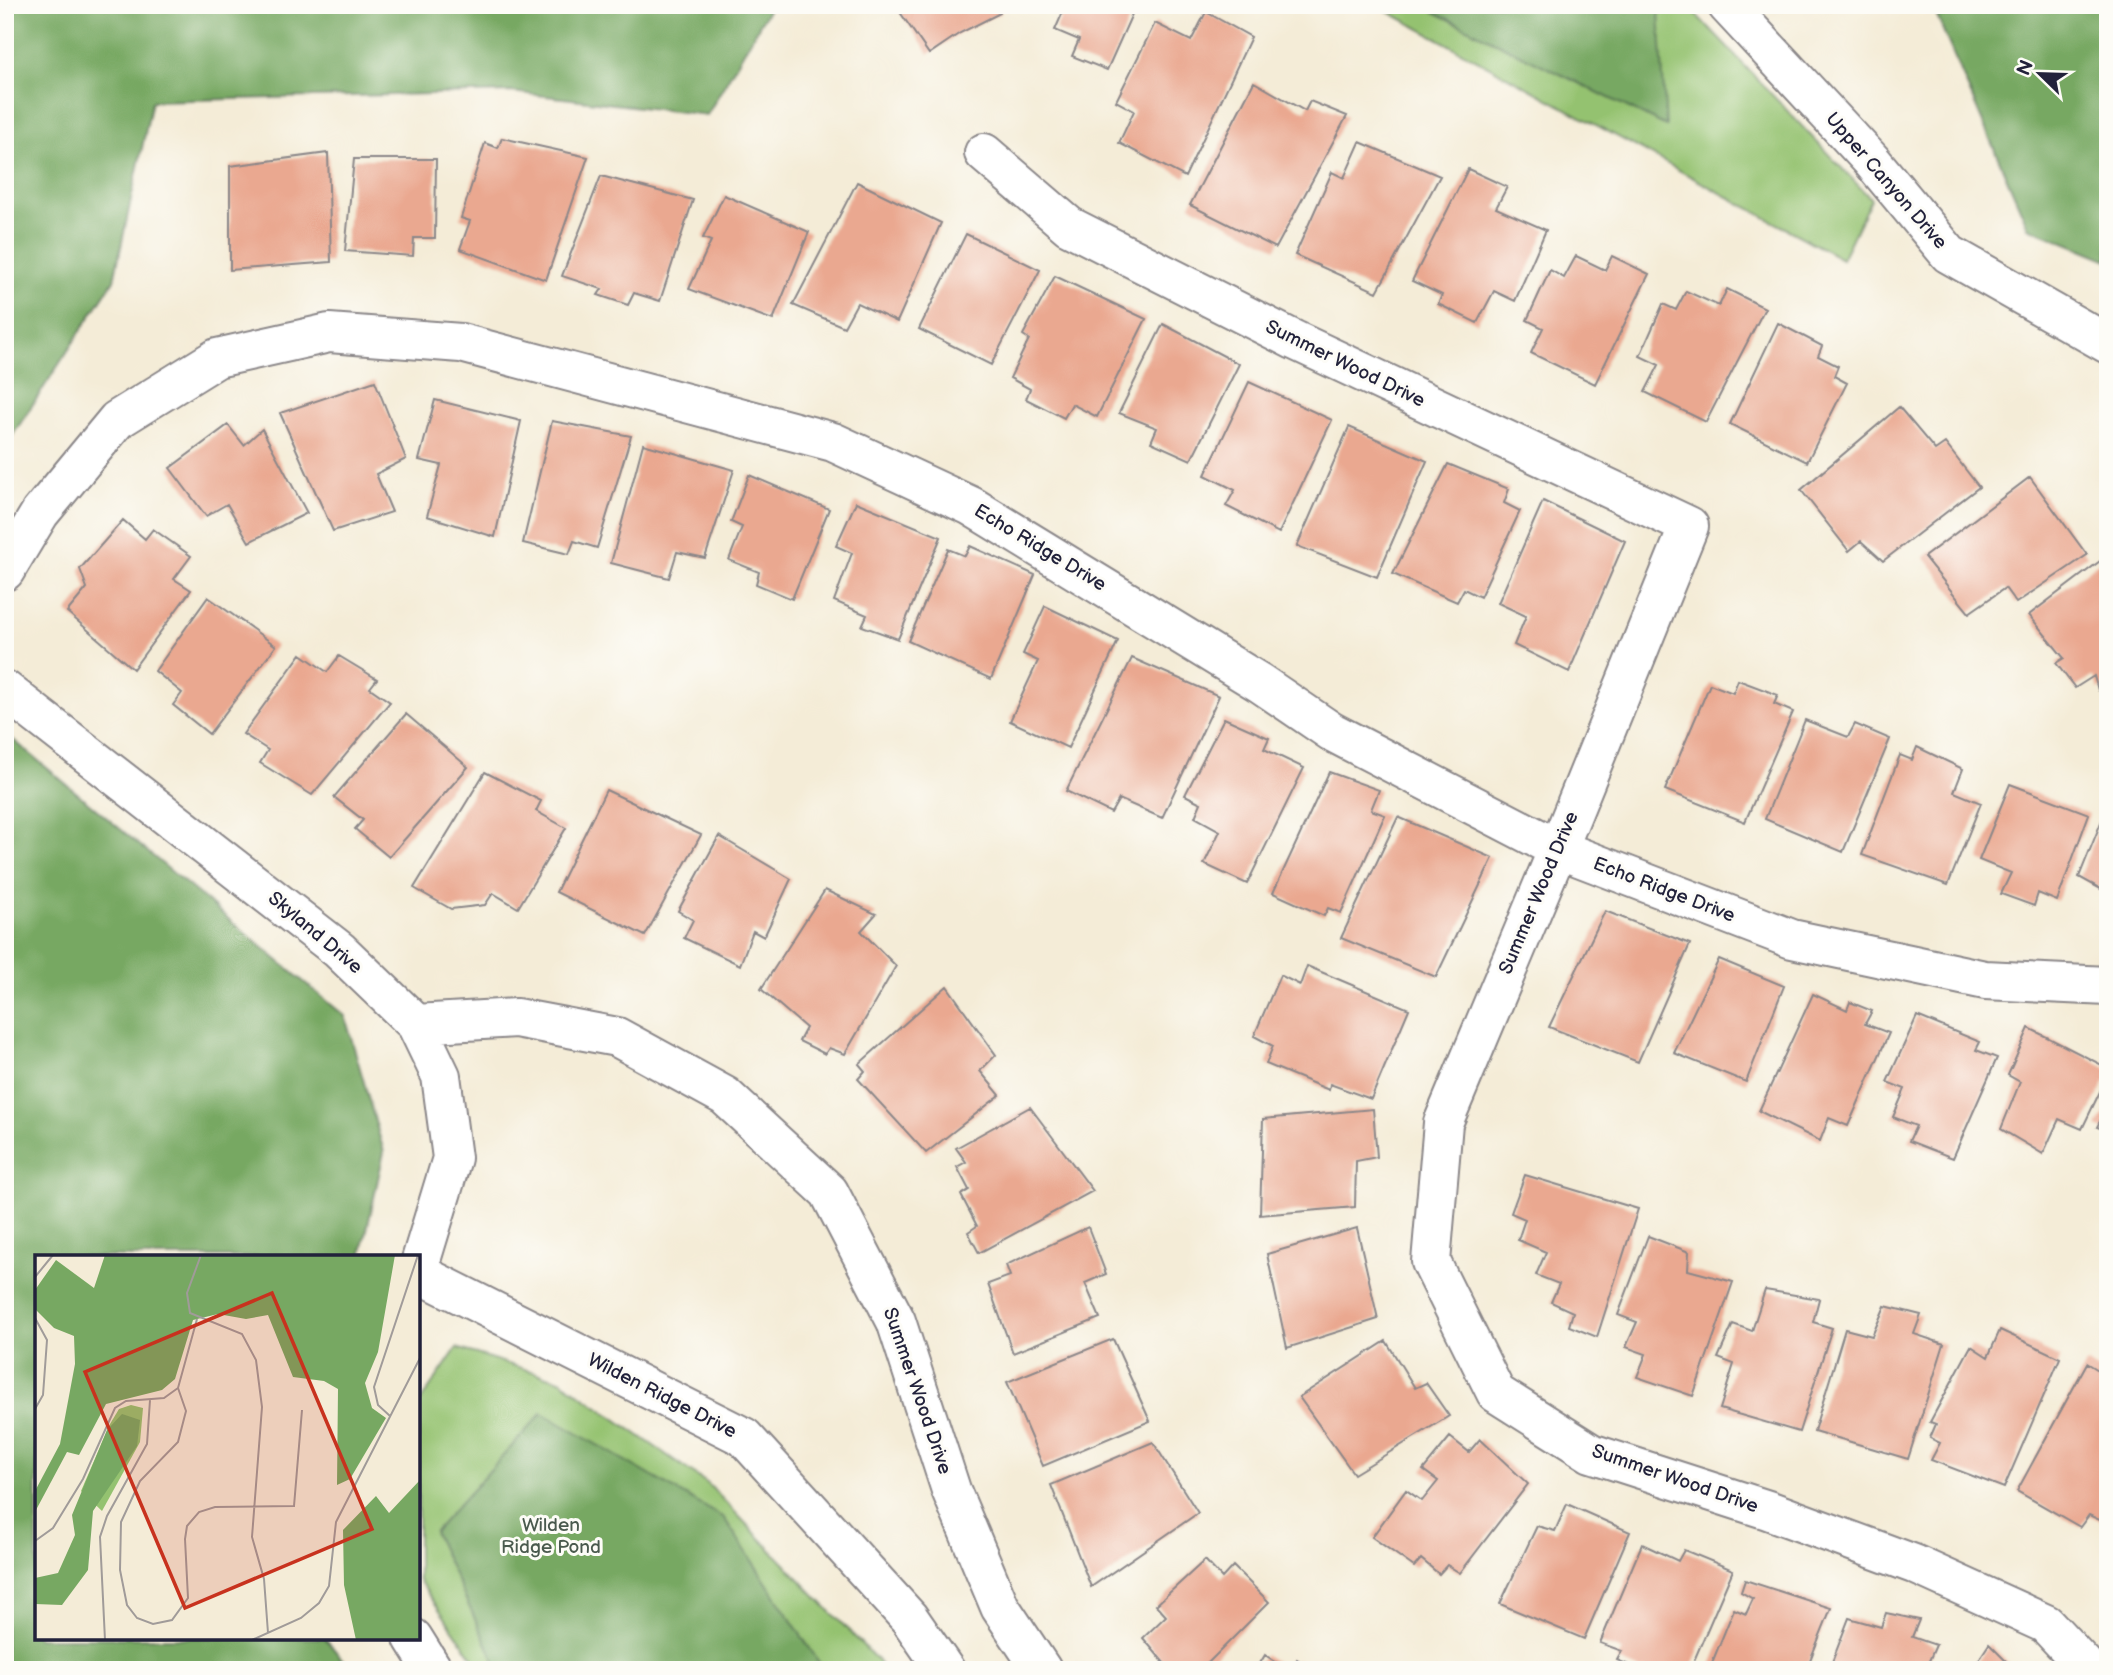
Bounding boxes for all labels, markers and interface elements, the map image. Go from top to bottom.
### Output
north arrow [2004,38,2074,108]
text: N [2012,57,2039,79]
street label: Upper Canyon Drive [1820,108,1952,254]
street label: Summer Wood Drive [1262,315,1428,413]
street label: Echo Ridge Drive [970,500,1110,596]
street label: Summer Wood Drive [1494,808,1584,978]
street label: Echo Ridge Drive [1590,852,1738,928]
street label: Skyland Drive [263,887,367,979]
inset map [35,1255,420,1640]
street label: Summer Wood Drive [878,1305,956,1477]
street label: Wilden Ridge Drive [584,1349,740,1443]
street label: Summer Wood Drive [1589,1440,1761,1518]
park label: Wilden Ridge Pond [501,1514,601,1559]

